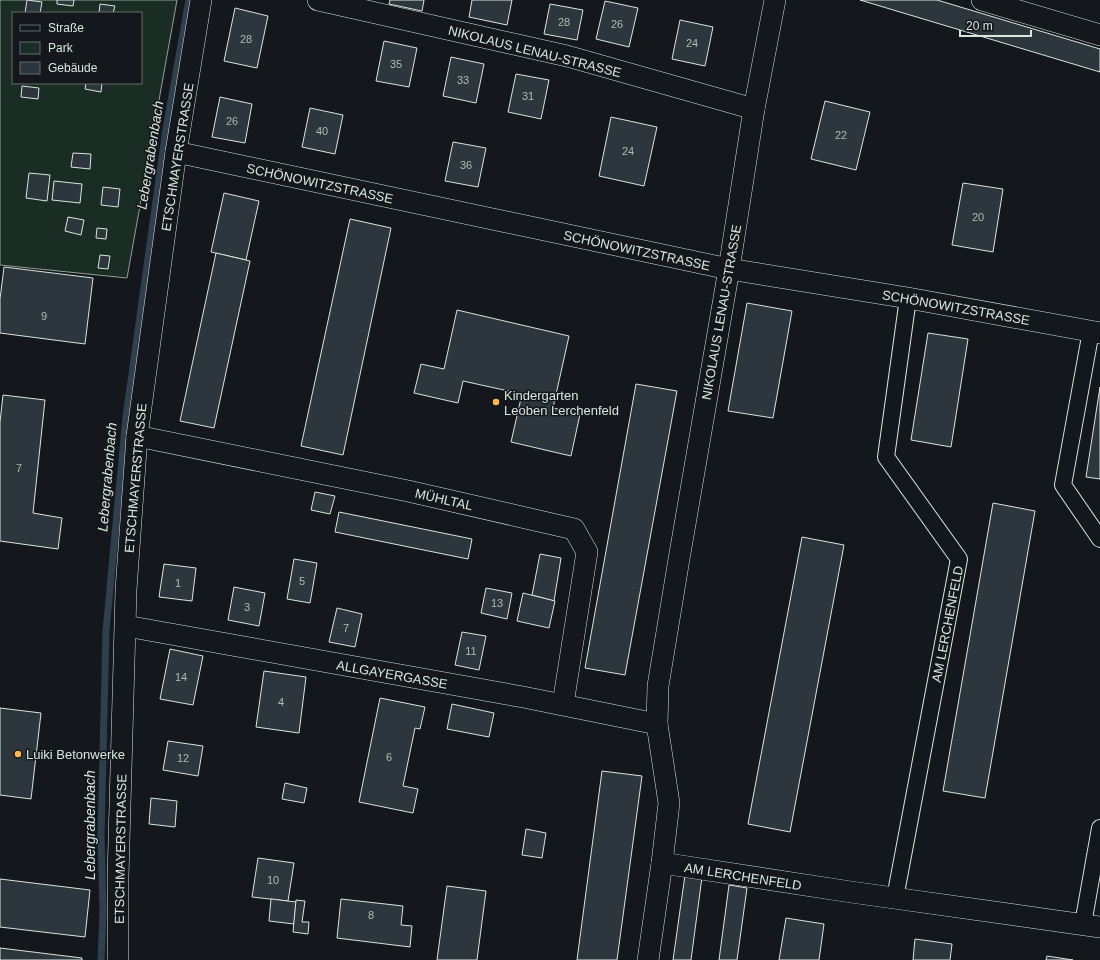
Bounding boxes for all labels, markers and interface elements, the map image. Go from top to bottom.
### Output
legend [12,12,142,84]
scale bar [960,12,1031,38]
house number: 28 [558,16,570,28]
house number: 26 [611,18,623,30]
text: 20 m [966,19,993,33]
text: Straße [48,21,84,35]
street label: NIKOLAUS LENAU-STRASSE [447,23,623,80]
house number: 28 [240,33,252,45]
house number: 24 [686,37,698,49]
text: Park [48,41,74,55]
house number: 35 [390,58,402,70]
text: Gebäude [48,61,98,75]
house number: 33 [457,74,469,86]
street label: ETSCHMAYERSTRASSE [158,82,197,232]
house number: 31 [522,90,534,102]
water label: Lebergrabenbach [134,99,167,210]
house number: 26 [226,115,238,127]
house number: 40 [316,125,328,137]
house number: 22 [835,129,847,141]
house number: 24 [622,145,634,157]
house number: 36 [460,159,472,171]
street label: SCHÖNOWITZSTRASSE [245,161,395,206]
house number: 20 [972,211,984,223]
street label: NIKOLAUS LENAU-STRASSE [699,223,744,401]
street label: SCHÖNOWITZSTRASSE [562,228,712,273]
street label: SCHÖNOWITZSTRASSE [881,287,1031,328]
house number: 9 [41,310,47,322]
place label: Kindergarten Leoben Lerchenfeld [504,388,619,418]
marker: Kindergarten Leoben Lerchenfeld [491,397,501,407]
street label: ETSCHMAYERSTRASSE [121,402,150,553]
water label: Lebergrabenbach [94,421,120,532]
house number: 7 [16,462,22,474]
street label: MÜHLTAL [414,486,474,513]
street label: AM LERCHENFELD [929,565,966,684]
house number: 5 [299,575,305,587]
house number: 1 [175,577,181,589]
house number: 13 [491,597,503,609]
house number: 3 [244,601,250,613]
house number: 7 [343,622,349,634]
house number: 11 [465,645,477,657]
street label: ALLGAYERGASSE [335,657,449,692]
house number: 14 [175,671,187,683]
house number: 4 [278,696,284,708]
place label: Luiki Betonwerke [26,747,125,762]
marker: Luiki Betonwerke [13,749,23,759]
house number: 6 [386,751,392,763]
house number: 12 [177,752,189,764]
water label: Lebergrabenbach [82,770,98,880]
street label: ETSCHMAYERSTRASSE [112,774,129,924]
street label: AM LERCHENFELD [683,860,803,893]
house number: 10 [267,874,279,886]
house number: 8 [368,909,374,921]

